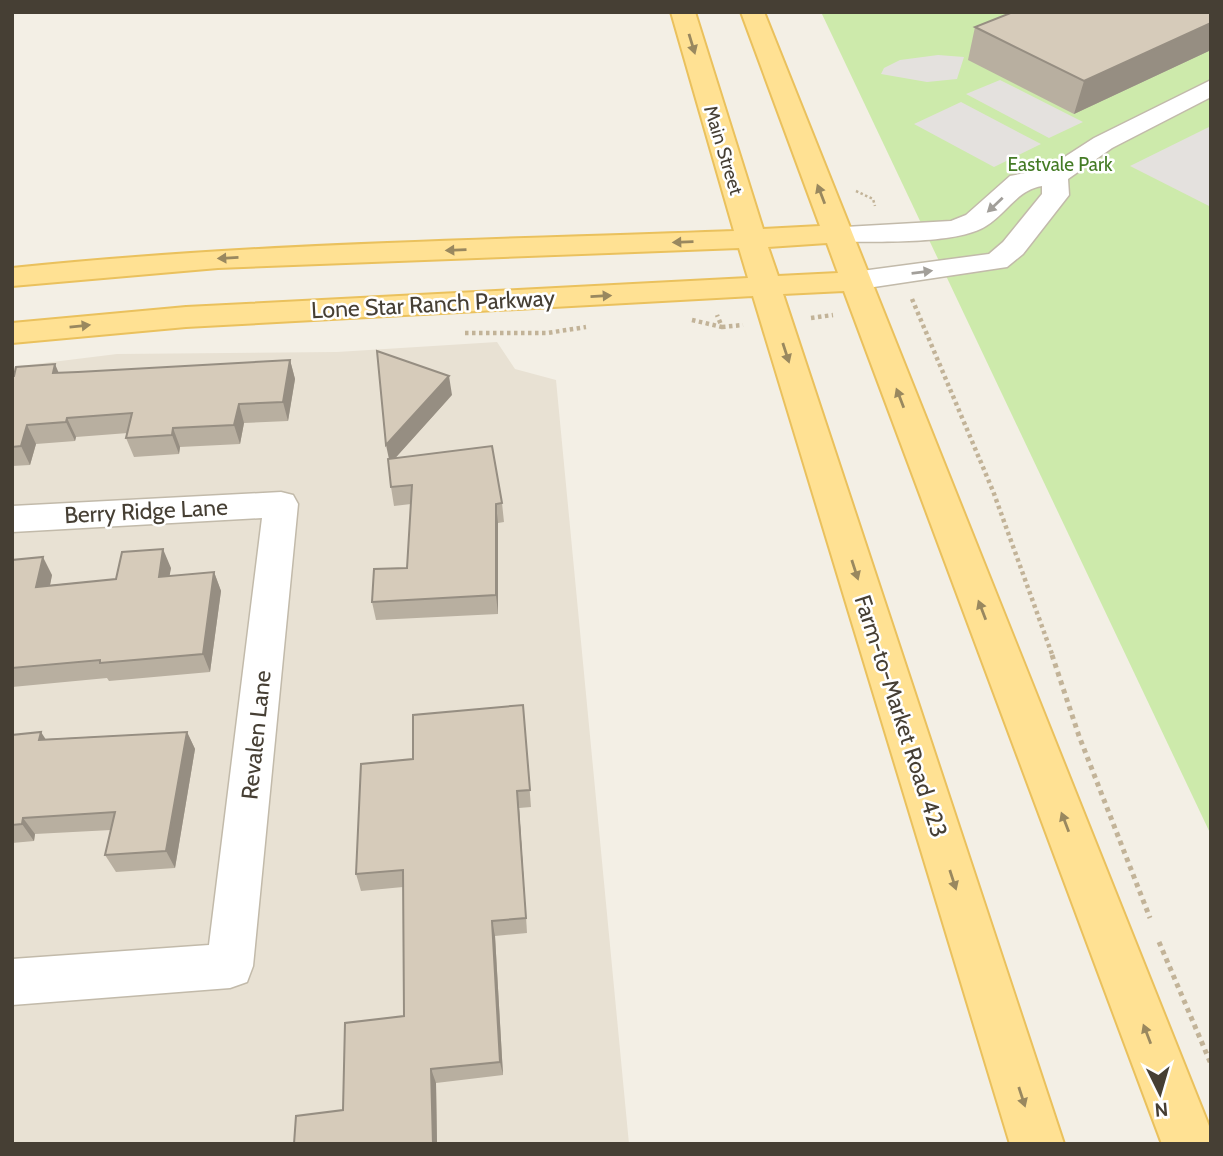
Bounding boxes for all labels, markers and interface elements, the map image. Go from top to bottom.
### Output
one-way arrow [688,33,698,54]
street label: Main Street [699,103,748,198]
park label: Eastvale Park [1008,153,1113,176]
one-way arrow [816,184,827,205]
one-way arrow [987,196,1004,212]
one-way arrow [672,236,694,248]
one-way arrow [444,244,466,256]
one-way arrow [217,253,239,264]
one-way arrow [911,267,933,278]
street label: Lone Star Ranch Parkway [310,284,556,324]
one-way arrow [590,290,612,301]
one-way arrow [69,320,91,331]
one-way arrow [781,343,792,364]
one-way arrow [894,388,905,409]
street label: Berry Ridge Lane [63,493,229,529]
one-way arrow [850,559,860,580]
street label: Farm-to-Market Road 423 [849,591,953,841]
one-way arrow [977,600,988,621]
street label: Revalen Lane [235,669,277,801]
one-way arrow [1059,812,1070,833]
one-way arrow [948,870,959,891]
one-way arrow [1141,1024,1152,1045]
north arrow [1125,1058,1195,1128]
one-way arrow [1017,1087,1027,1108]
text: N [1154,1097,1169,1121]

